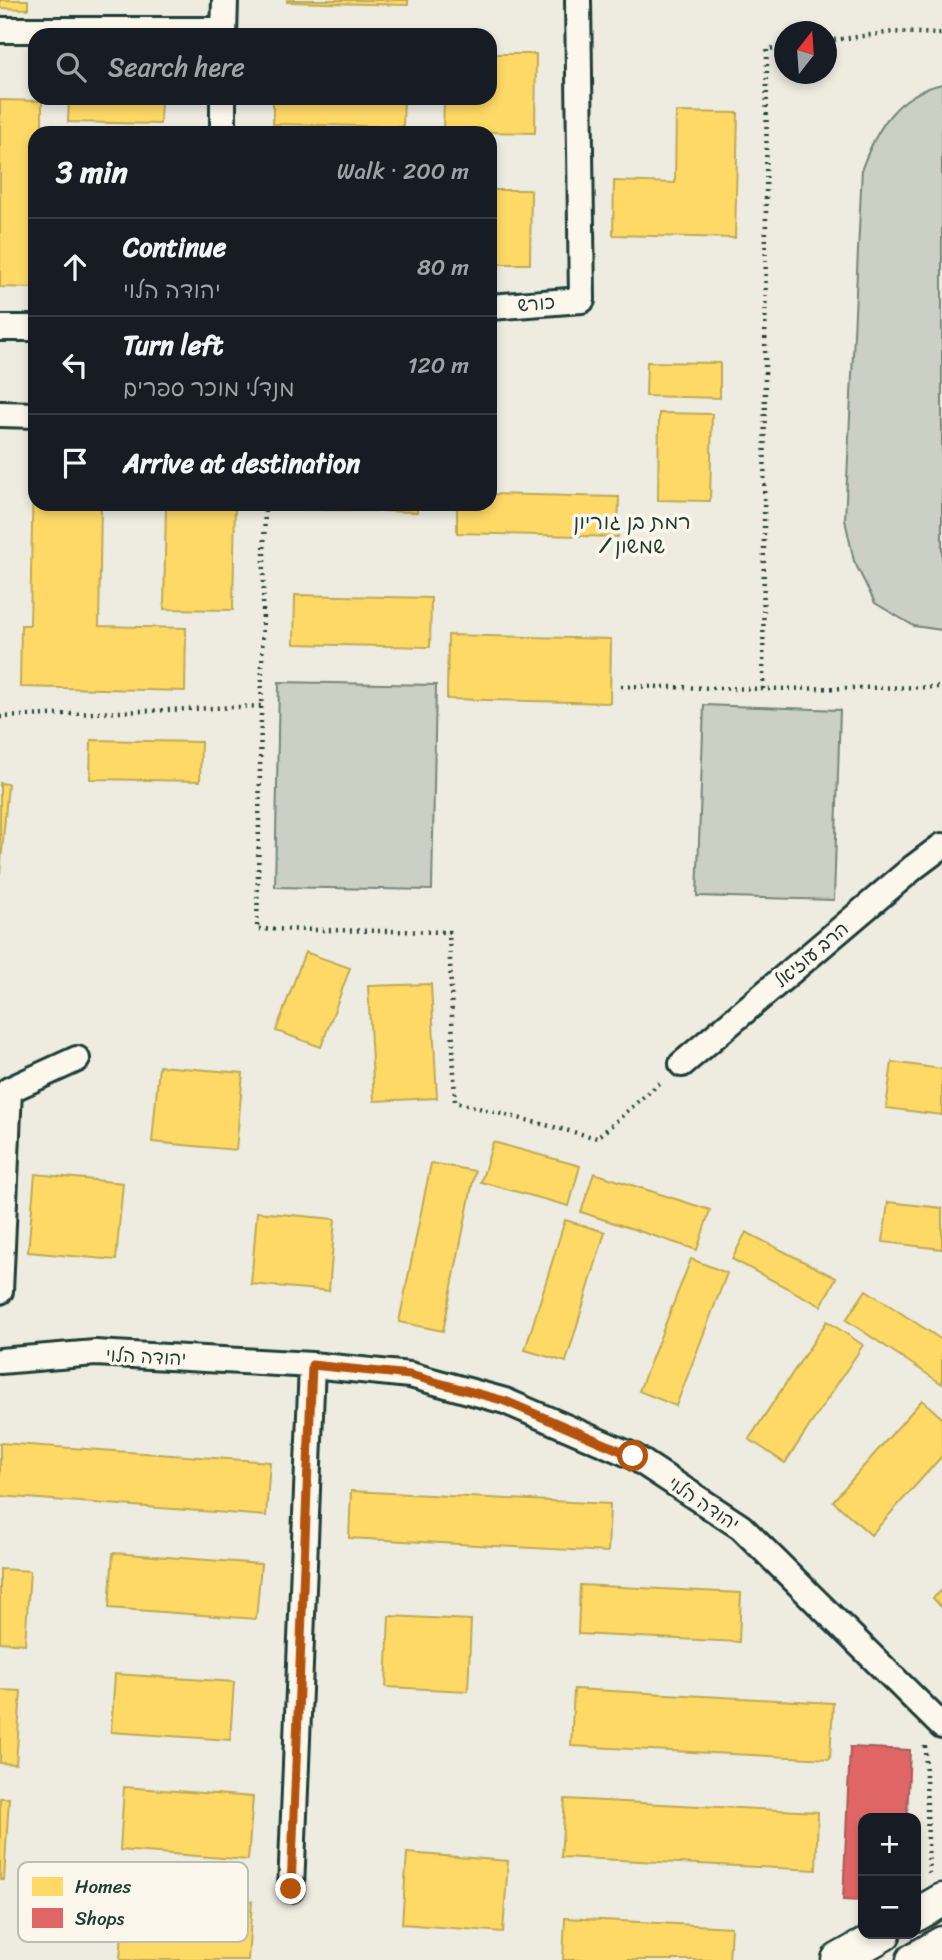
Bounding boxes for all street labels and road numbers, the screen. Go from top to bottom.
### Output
street label: כורש [516,285,556,322]
street label: הרב עוזיאל [766,913,856,996]
street label: יהודה הלוי [105,1338,187,1375]
street label: יהודה הלוי [661,1467,746,1540]

